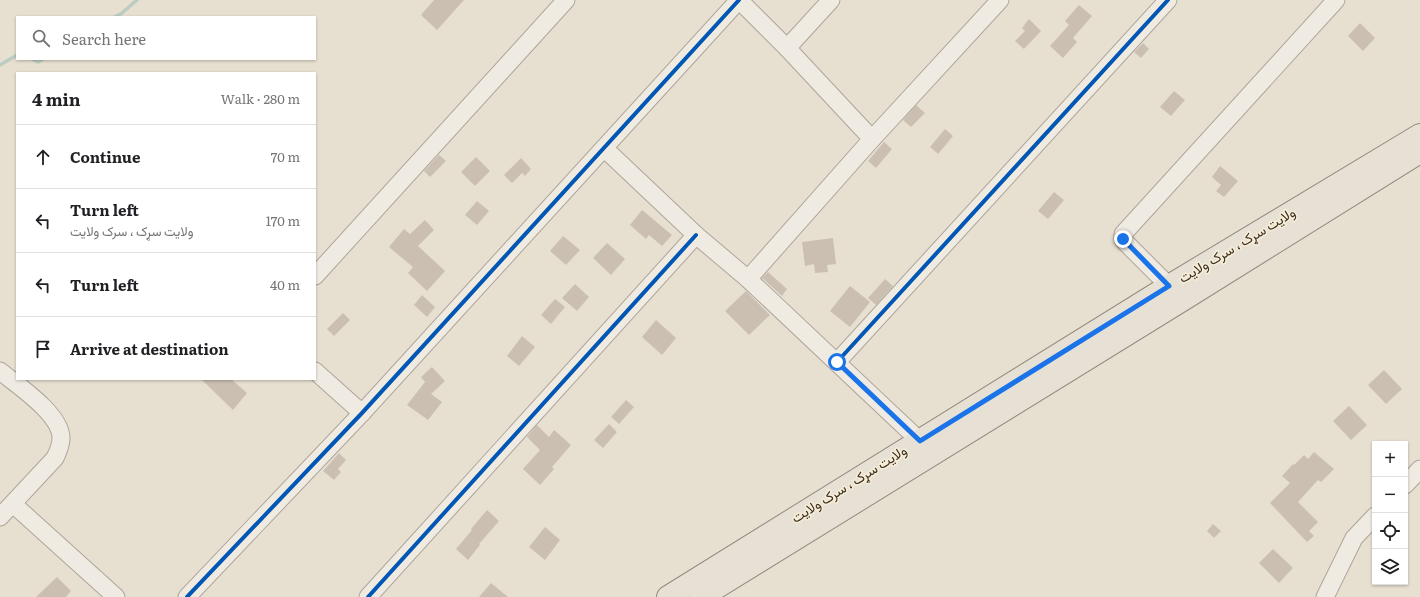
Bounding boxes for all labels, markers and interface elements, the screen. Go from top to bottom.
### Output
search box [16,16,316,60]
icon: search [30,27,52,49]
text: Search here [62,27,146,50]
text: 4 min [32,86,81,111]
text: Walk · 280 m [221,89,300,108]
text: Continue [70,145,140,168]
icon: ahead [32,146,54,168]
text: 70 m [271,147,300,166]
text: Turn left [70,198,139,221]
street label: ولایت سړک ، سرک ولایت [1174,201,1299,288]
icon: left [32,210,54,232]
text: 170 m [266,211,300,230]
text: ولایت سړک ، سرک ولایت [70,221,193,240]
route end [1114,230,1132,248]
text: Turn left [70,273,139,296]
icon: left [32,274,54,296]
text: 40 m [270,275,300,294]
text: Arrive at destination [70,337,229,360]
icon: arrive [32,338,54,360]
route start [828,353,846,371]
street label: ولایت سړک ، سرک ولایت [787,439,911,528]
map controls [1372,441,1408,585]
button: + [1372,441,1408,477]
button: − [1372,477,1408,513]
button: locate [1372,513,1408,549]
button: layers [1372,549,1408,585]

